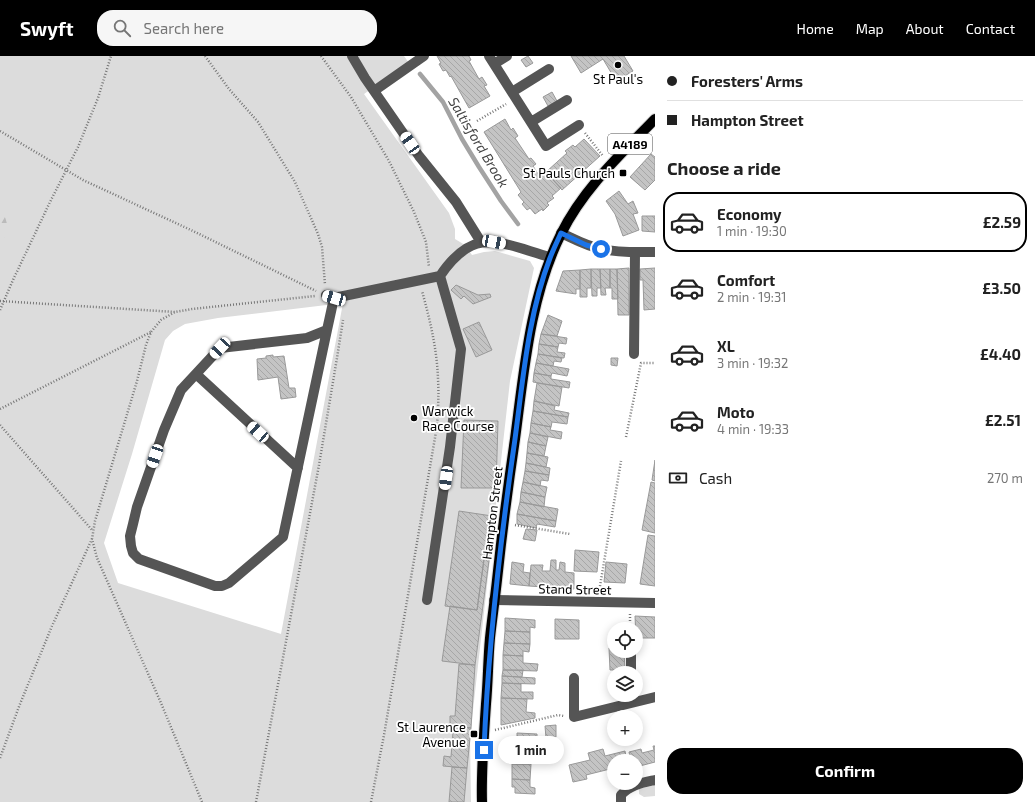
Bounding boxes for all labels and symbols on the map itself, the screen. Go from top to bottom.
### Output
marker: St Paul's [613,60,623,70]
place label: St Paul's [593,71,643,87]
water label: Saltisford Brook [445,94,513,190]
car [398,130,422,156]
road number: A4189 [608,134,652,154]
place label: St Pauls Church [523,165,615,181]
marker: St Pauls Church [618,168,628,178]
car [481,234,507,250]
route start [592,240,610,258]
car [321,289,347,307]
car [207,335,233,361]
place label: Warwick Race Course [422,403,494,434]
marker: Warwick Race Course [409,413,419,423]
car [245,420,271,444]
car [145,443,165,469]
car [438,465,454,491]
street label: Hampton Street [478,466,506,560]
street label: Stand Street [538,580,612,598]
place label: St Laurence Avenue [397,719,466,750]
marker: St Laurence Avenue [469,729,479,739]
callout: 1 min [498,736,564,764]
route end [475,741,493,759]

